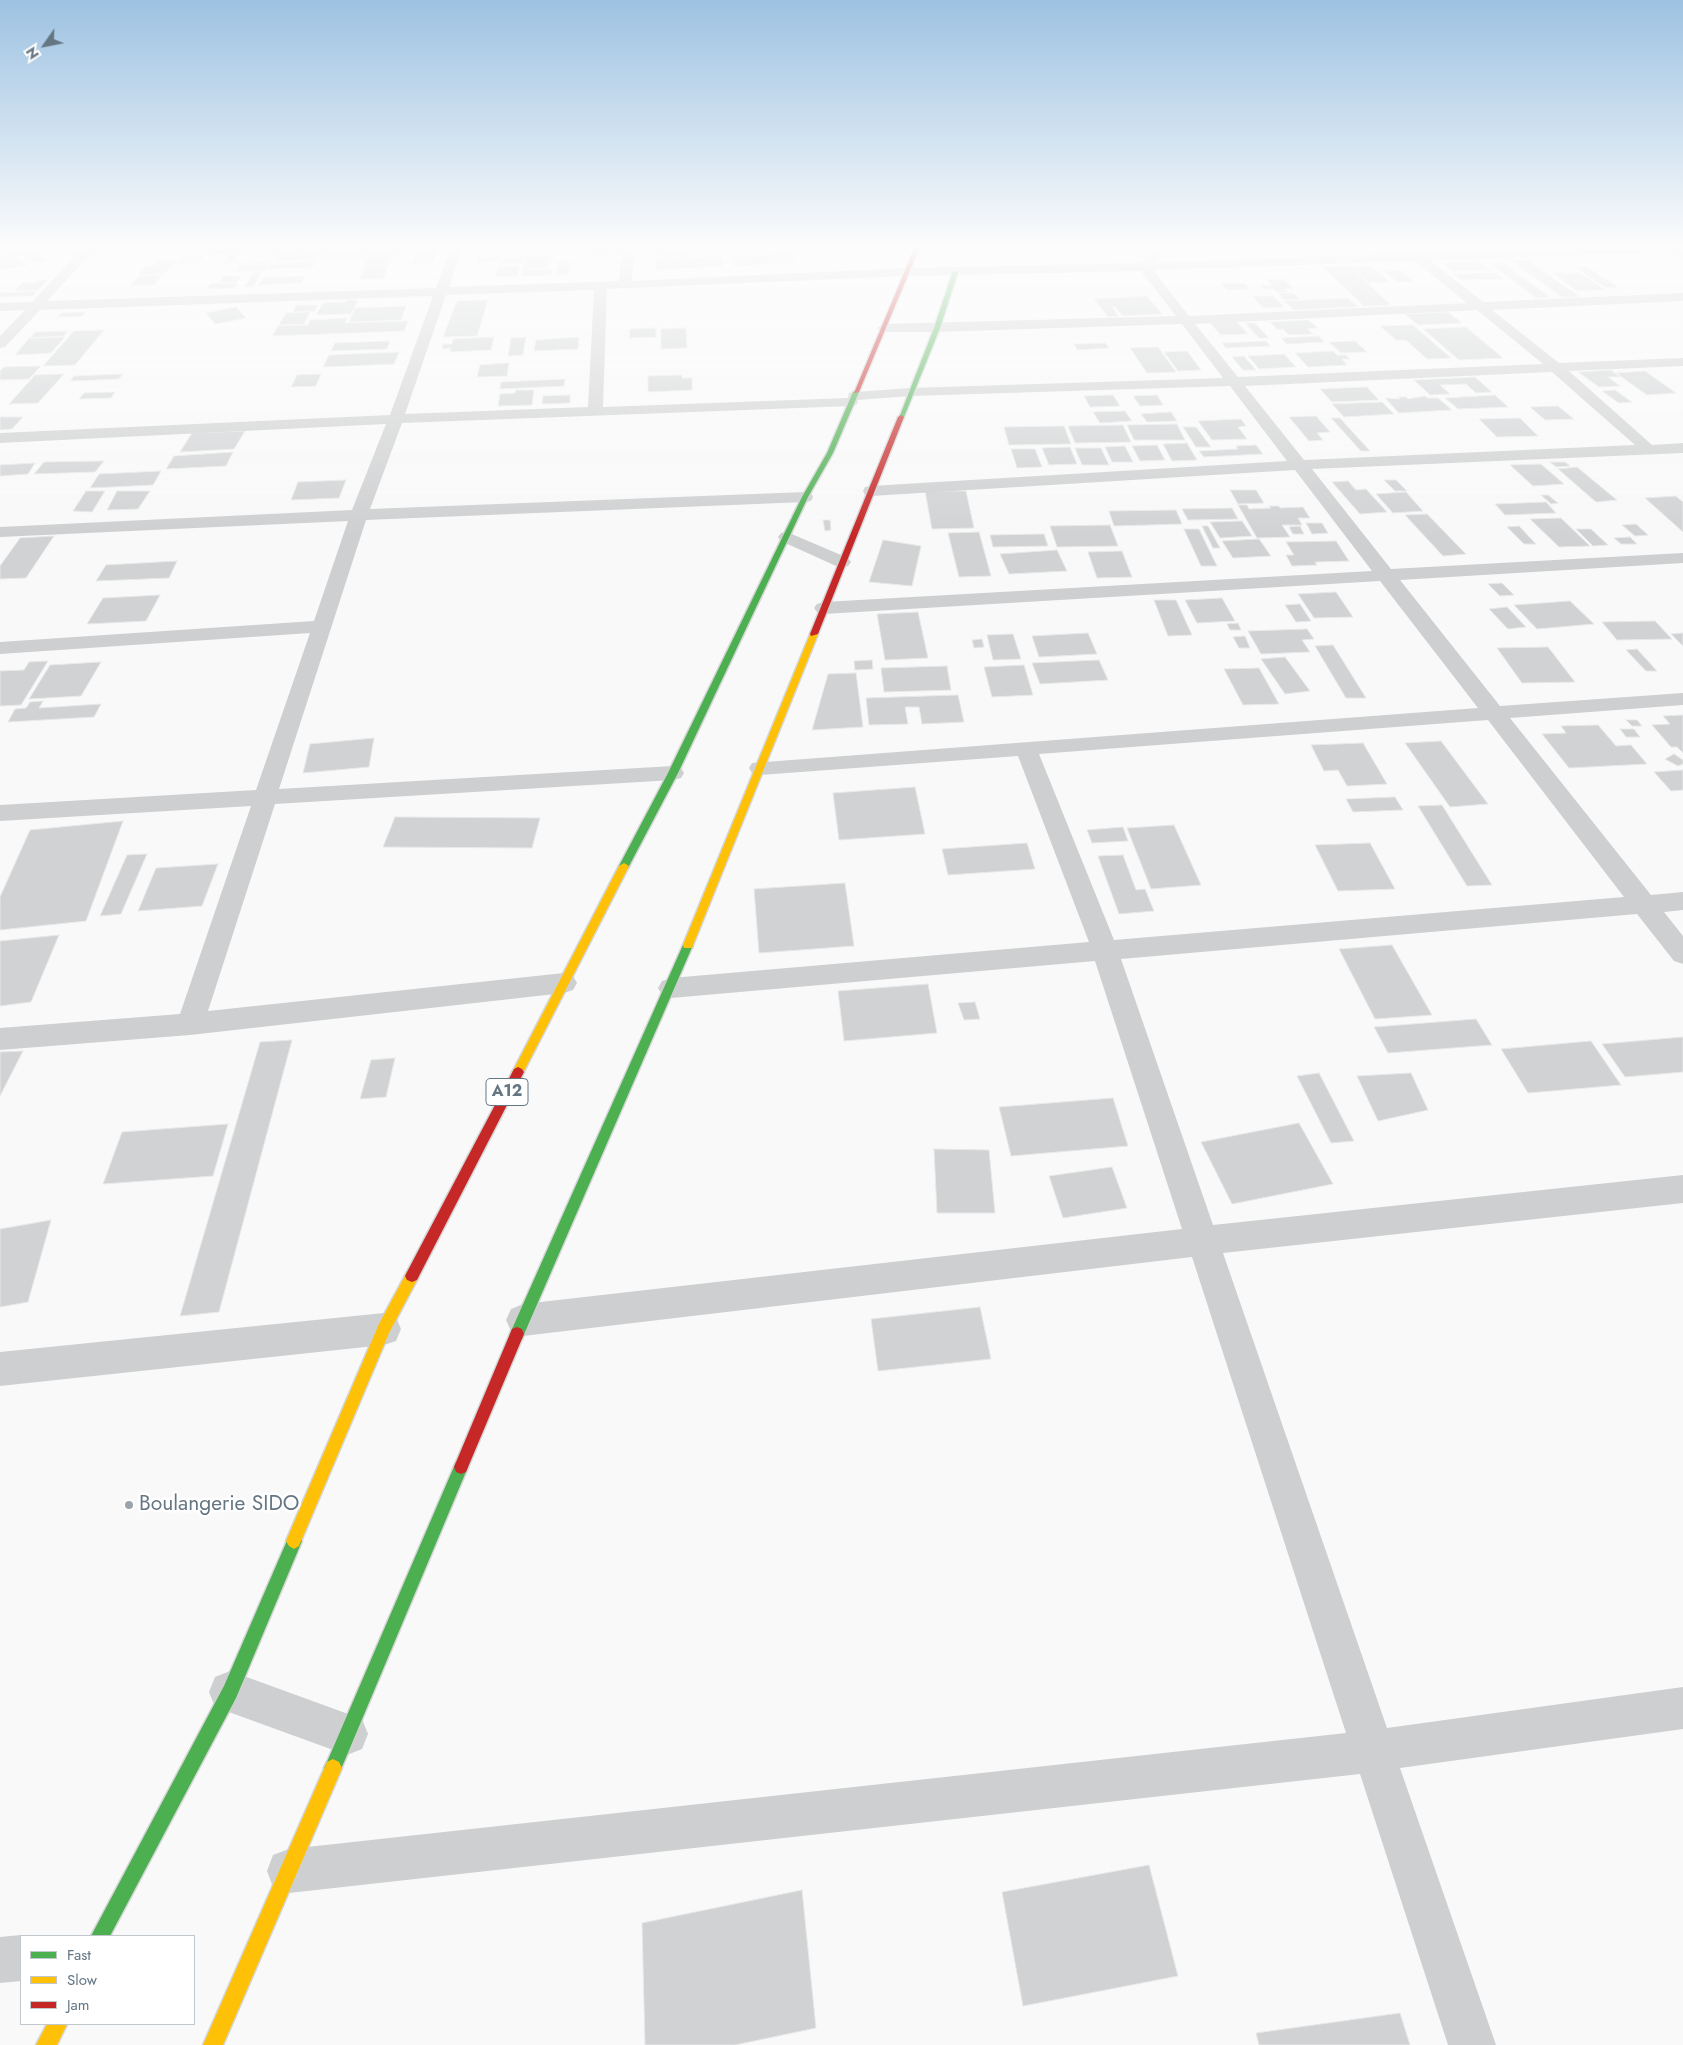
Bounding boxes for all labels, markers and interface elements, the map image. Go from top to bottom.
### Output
north arrow [20,20,70,70]
text: N [21,43,44,63]
road number: A12 [486,1078,528,1106]
place label: Boulangerie SIDO [139,1492,299,1518]
marker: Boulangerie SIDO [123,1499,135,1511]
legend [20,1935,195,2025]
text: Fast [67,1944,91,1966]
text: Slow [67,1969,97,1991]
text: Jam [67,1994,90,2016]

